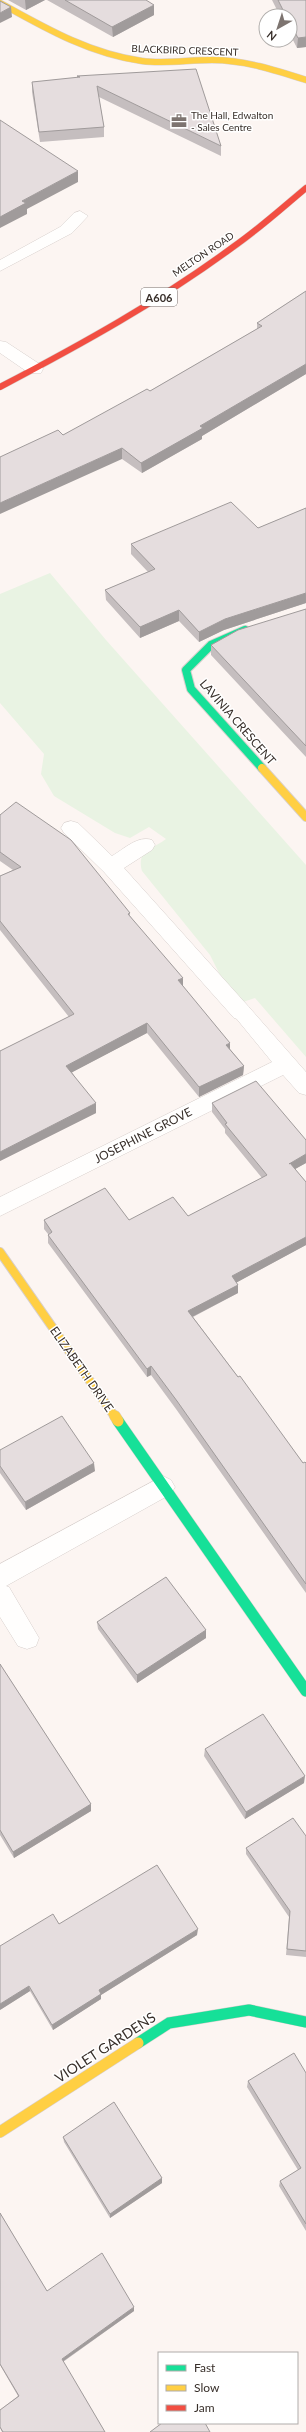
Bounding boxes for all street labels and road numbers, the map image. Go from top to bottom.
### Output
street label: BLACKBIRD CRESCENT [131,42,239,58]
street label: MELTON ROAD [170,229,236,279]
road number: A606 [141,288,177,306]
street label: LAVINIA CRESCENT [197,676,279,768]
street label: JOSEPHINE GROVE [92,1104,194,1166]
street label: ELIZABETH DRIVE [47,1323,117,1415]
street label: VIOLET GARDENS [51,2008,159,2086]

